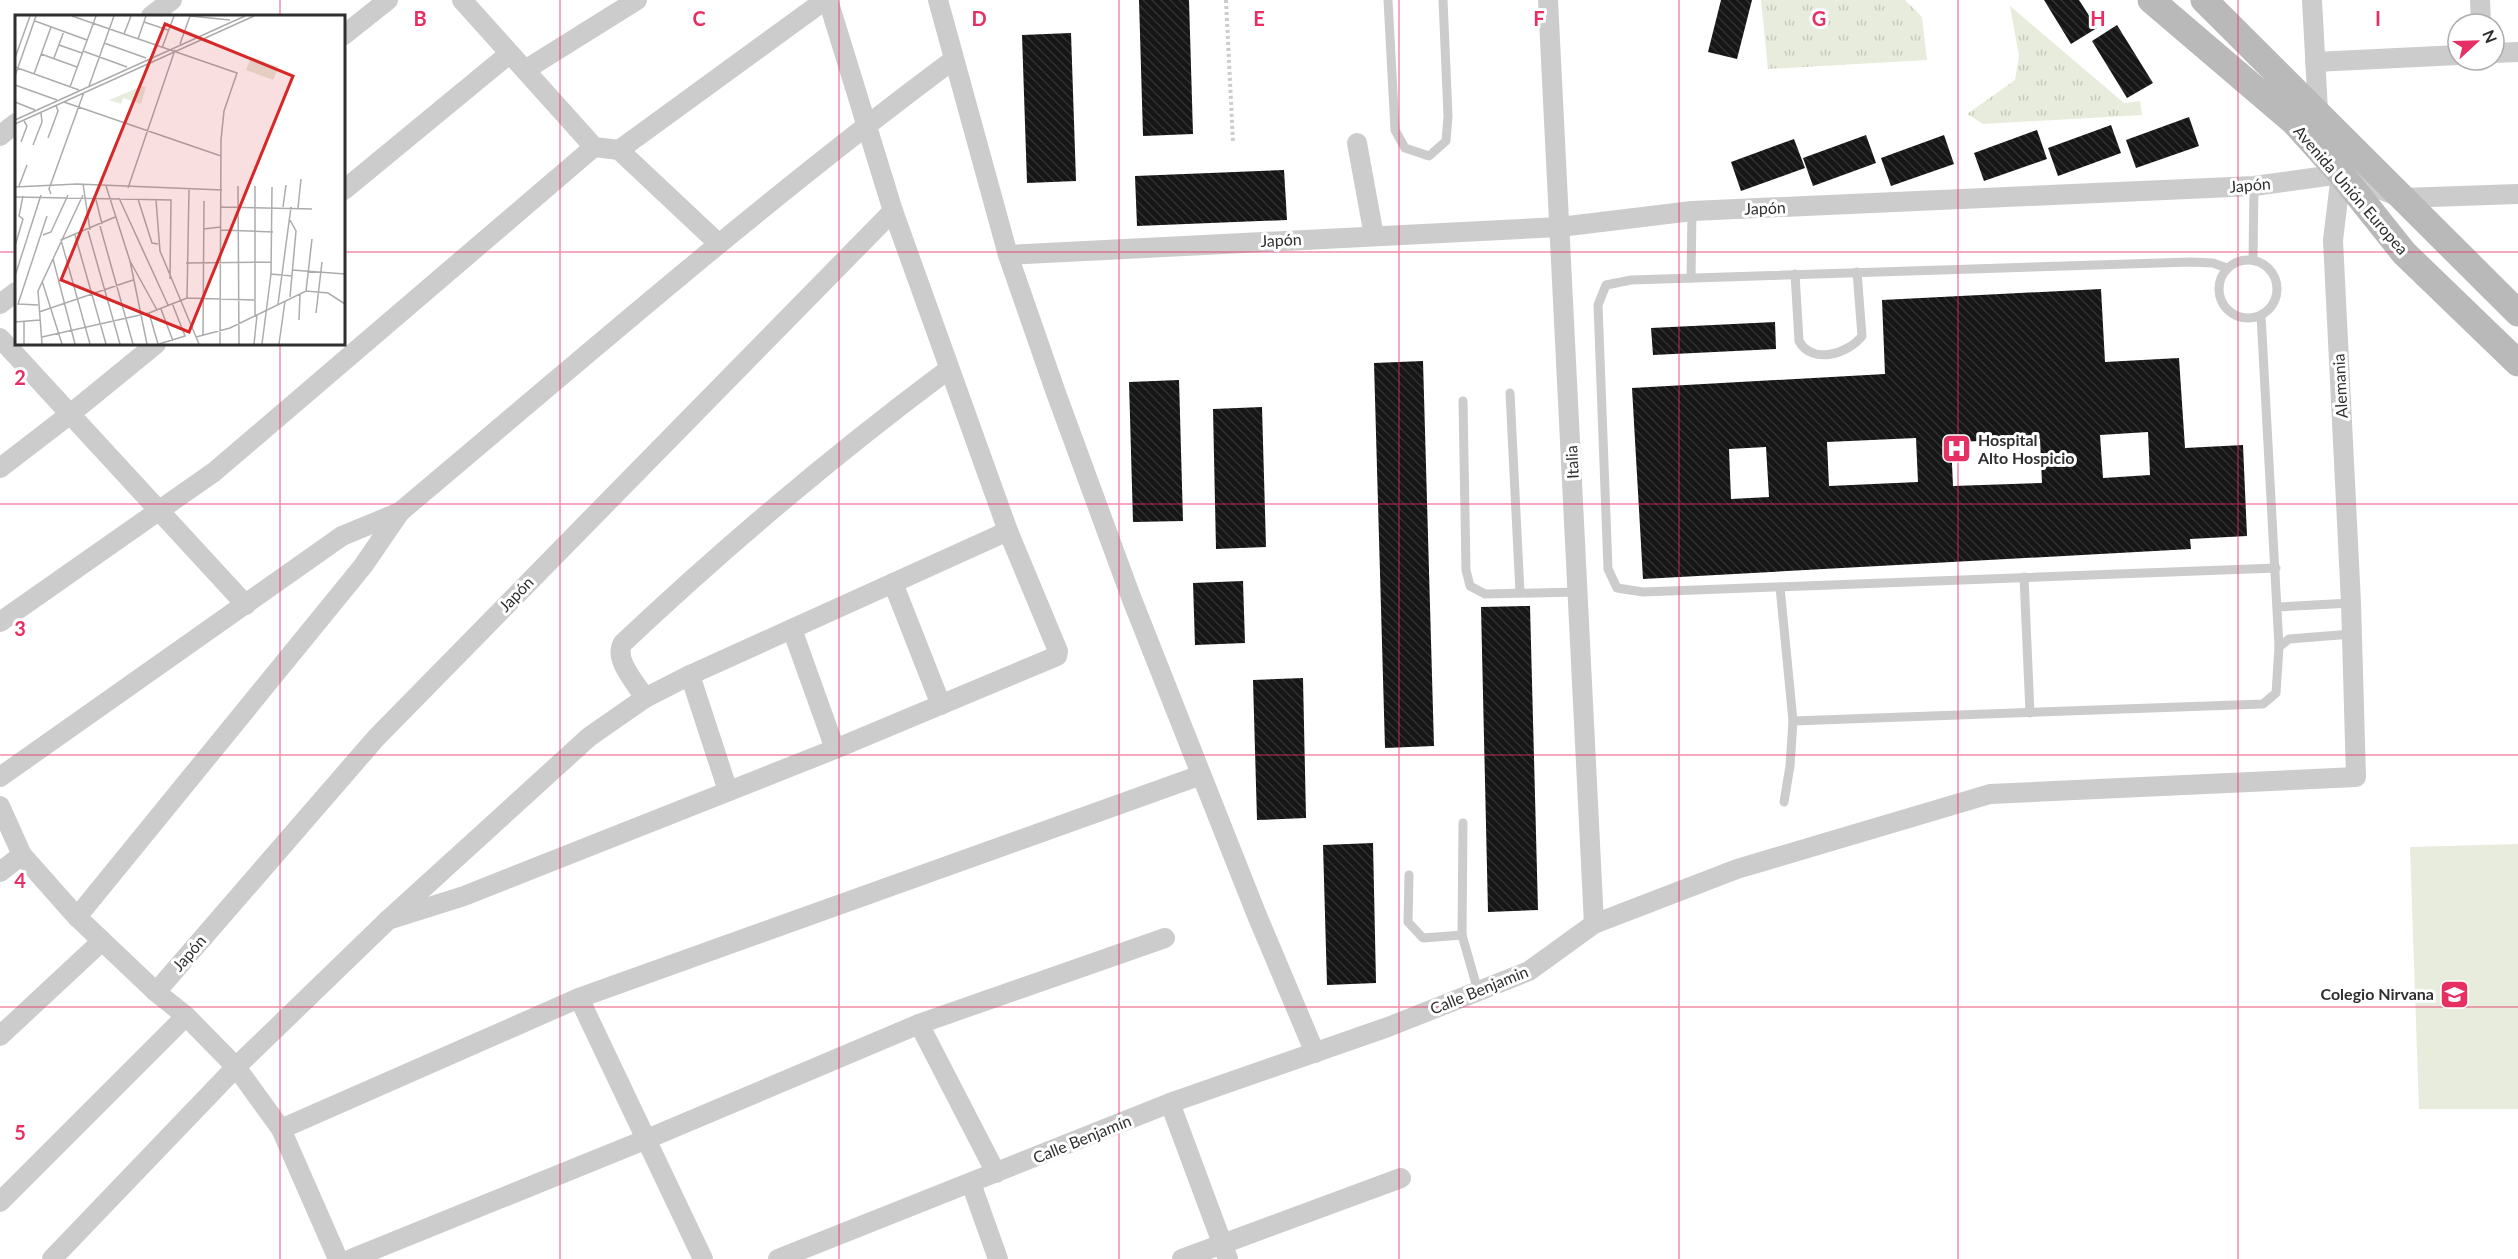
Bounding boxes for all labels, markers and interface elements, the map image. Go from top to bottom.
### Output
text: B [413,6,427,30]
text: C [692,6,706,30]
text: D [971,6,987,30]
text: E [1253,6,1265,30]
text: F [1533,6,1545,30]
text: G [1812,6,1826,30]
text: H [2090,6,2106,30]
text: I [2375,6,2381,30]
north arrow [2446,12,2506,72]
inset map [15,15,345,345]
text: N [2479,27,2501,45]
street label: Avenida Unión Europea [2290,121,2413,258]
street label: Japón [2229,173,2271,196]
street label: Japón [1744,197,1786,218]
street label: Japón [1260,229,1302,250]
street label: Alemania [2328,353,2351,419]
text: 2 [14,365,26,389]
place label: Hospital Alto Hospicio [1977,430,2074,467]
hospital icon: Hospital Alto Hospicio [1941,433,1973,465]
street label: Italia [1561,445,1582,479]
street label: Japón [494,572,537,615]
text: 3 [14,616,26,640]
text: 4 [14,868,26,892]
street label: Japón [168,931,209,975]
street label: Calle Benjamin [1427,961,1531,1018]
school or university icon: Colegio Nirvana [2439,978,2471,1010]
place label: Colegio Nirvana [2321,984,2434,1003]
street label: Calle Benjamín [1030,1110,1134,1167]
text: 5 [14,1120,26,1144]

